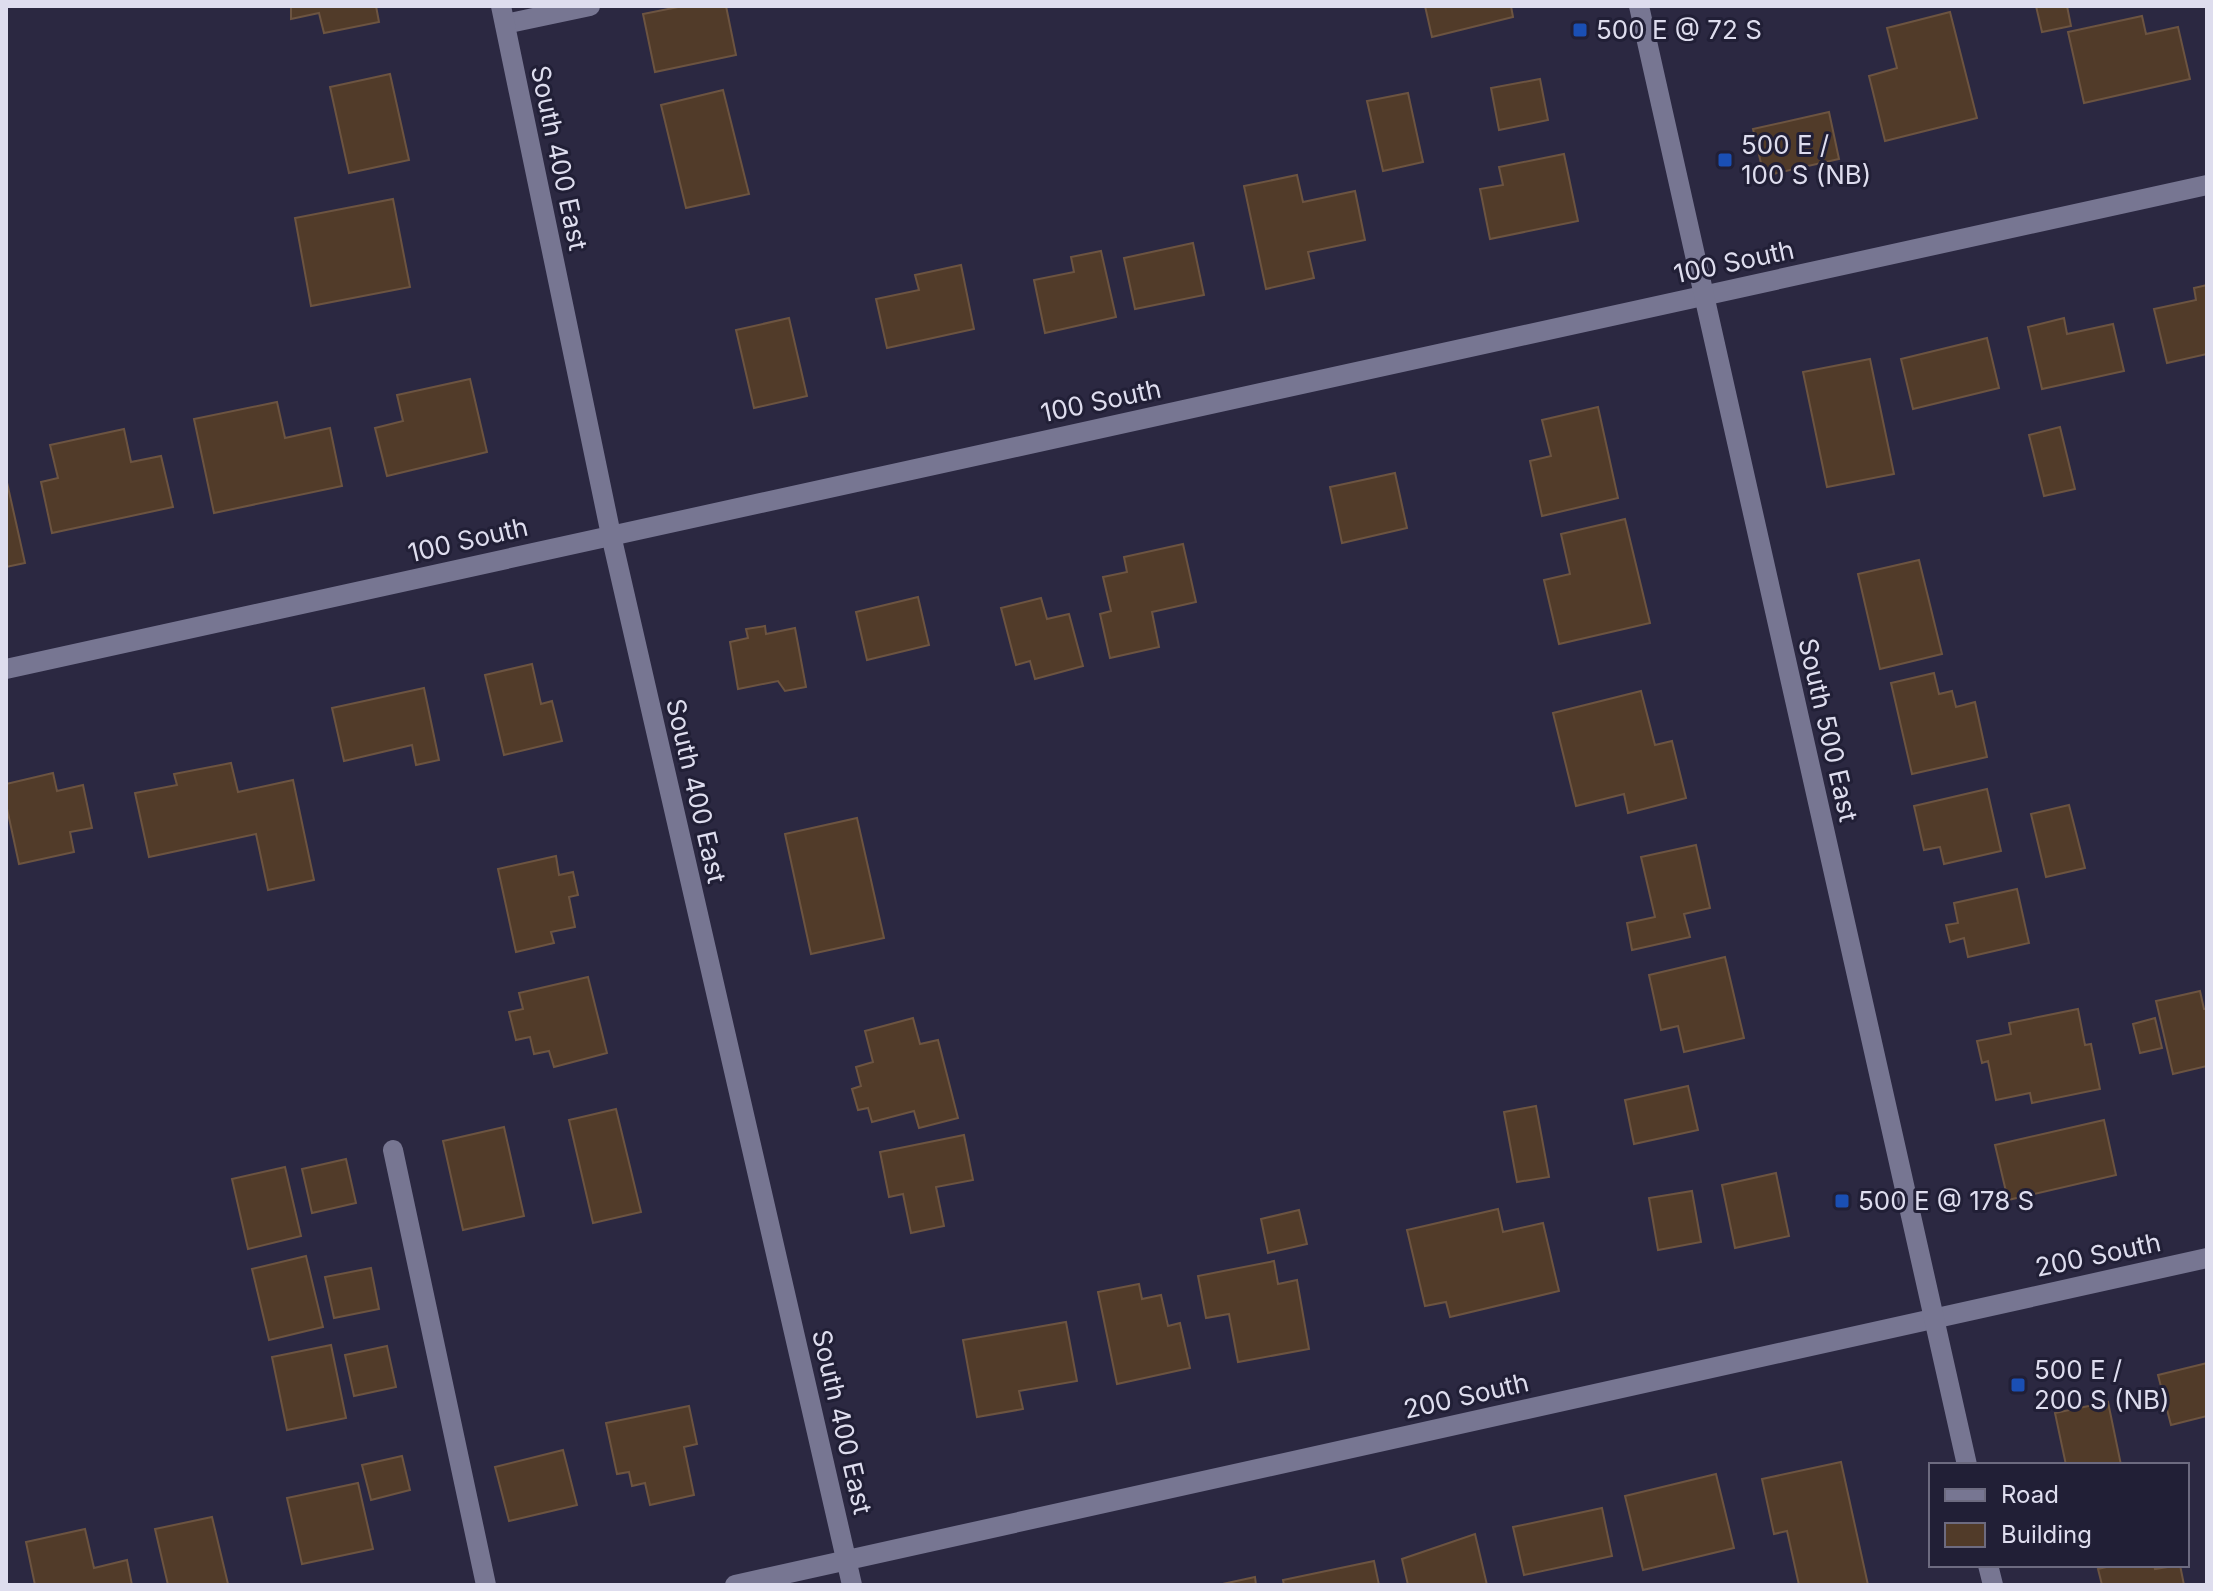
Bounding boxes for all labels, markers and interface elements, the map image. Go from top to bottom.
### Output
place label: 500 E @ 72 S [1596,14,1762,45]
marker: 500 E @ 72 S [1571,21,1589,39]
street label: South 400 East [525,63,594,253]
place label: 500 E / 100 S (NB) [1741,129,1871,190]
marker: 500 E / 100 S (NB) [1716,151,1734,169]
street label: 100 South [1671,234,1797,289]
street label: 100 South [1038,373,1164,428]
street label: 100 South [405,511,531,568]
street label: South 500 East [1792,635,1865,825]
street label: South 400 East [660,696,733,886]
place label: 500 E @ 178 S [1858,1185,2034,1216]
marker: 500 E @ 178 S [1833,1192,1851,1210]
street label: 200 South [2032,1226,2163,1283]
street label: South 400 East [806,1327,879,1517]
place label: 500 E / 200 S (NB) [2034,1354,2170,1415]
street label: 200 South [1400,1366,1531,1425]
marker: 500 E / 200 S (NB) [2009,1376,2027,1394]
legend [1929,1463,2189,1567]
text: Road [2001,1480,2059,1509]
text: Building [2001,1520,2092,1549]

